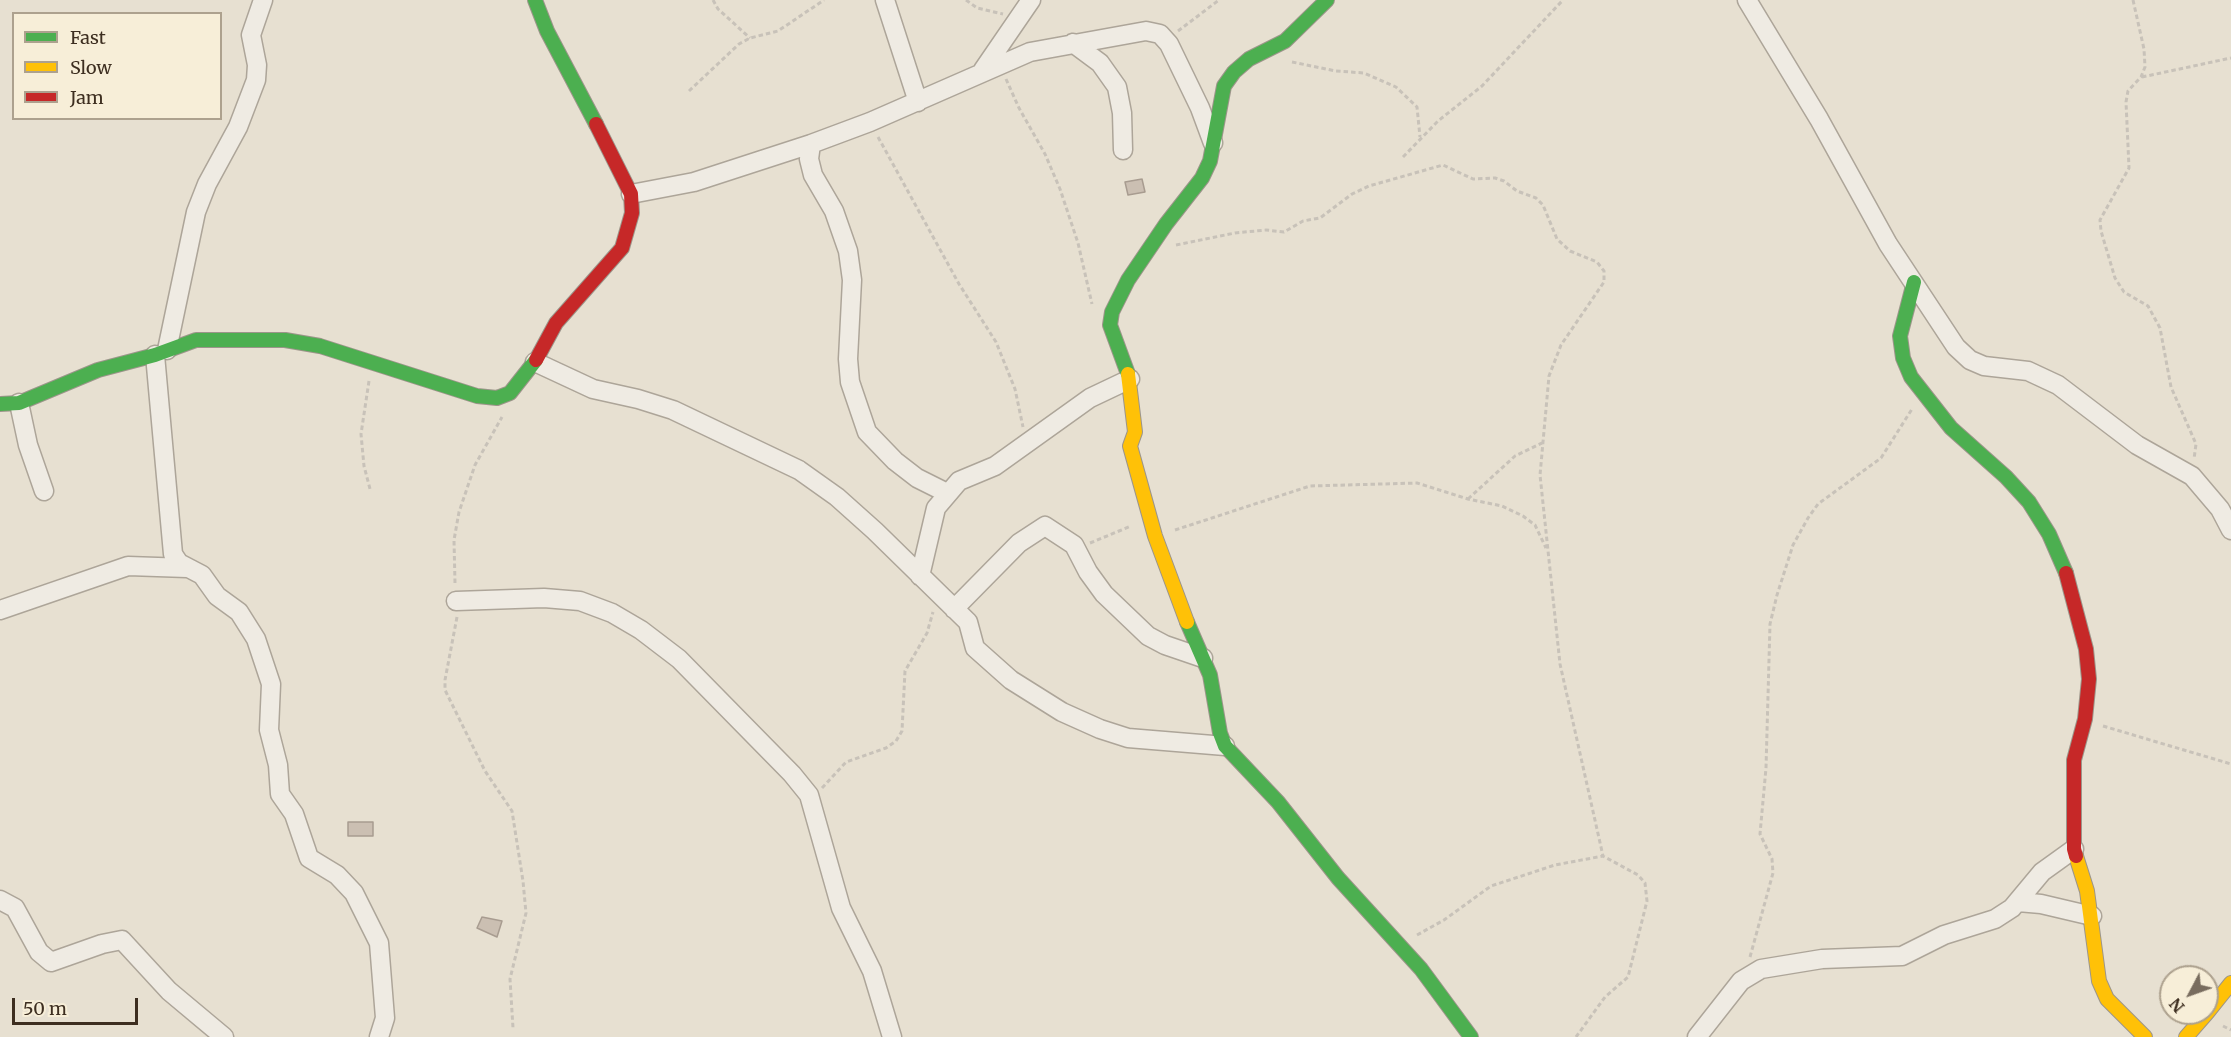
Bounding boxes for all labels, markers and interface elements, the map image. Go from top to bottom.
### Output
legend [12,12,222,120]
text: Fast [70,26,106,49]
text: Slow [70,56,112,79]
text: Jam [70,86,104,109]
north arrow [2159,965,2219,1025]
scale bar [15,986,141,1024]
text: N [2165,994,2189,1017]
text: 50 m [23,997,67,1020]

